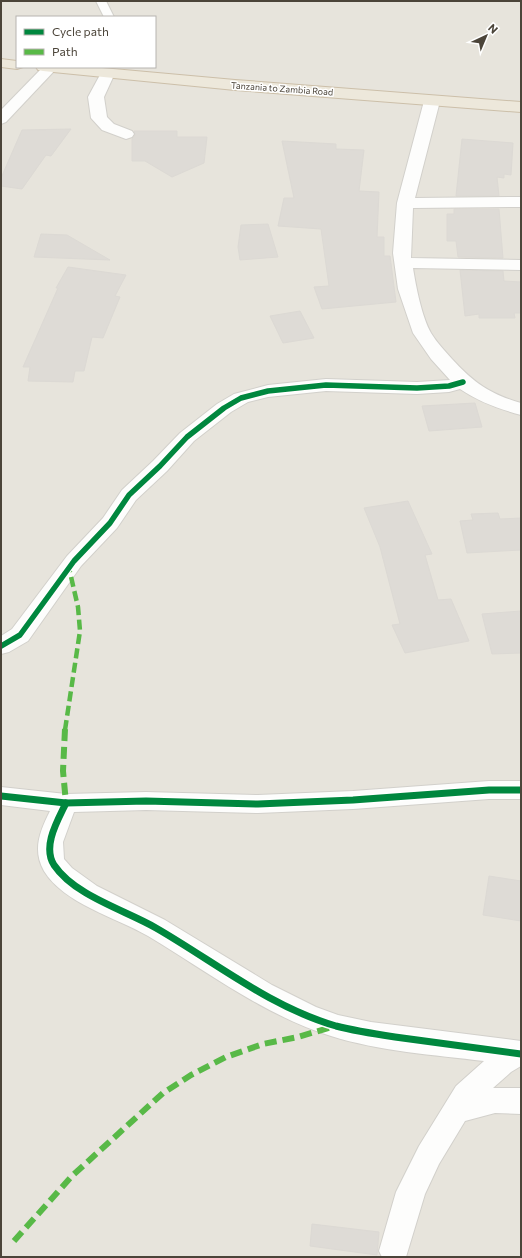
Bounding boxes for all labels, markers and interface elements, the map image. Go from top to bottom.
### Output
legend [16,16,156,68]
north arrow [466,16,506,56]
text: N [486,21,501,36]
text: Cycle path [52,24,109,38]
text: Path [52,44,78,58]
street label: Tanzania to Zambia Road [231,79,333,98]

